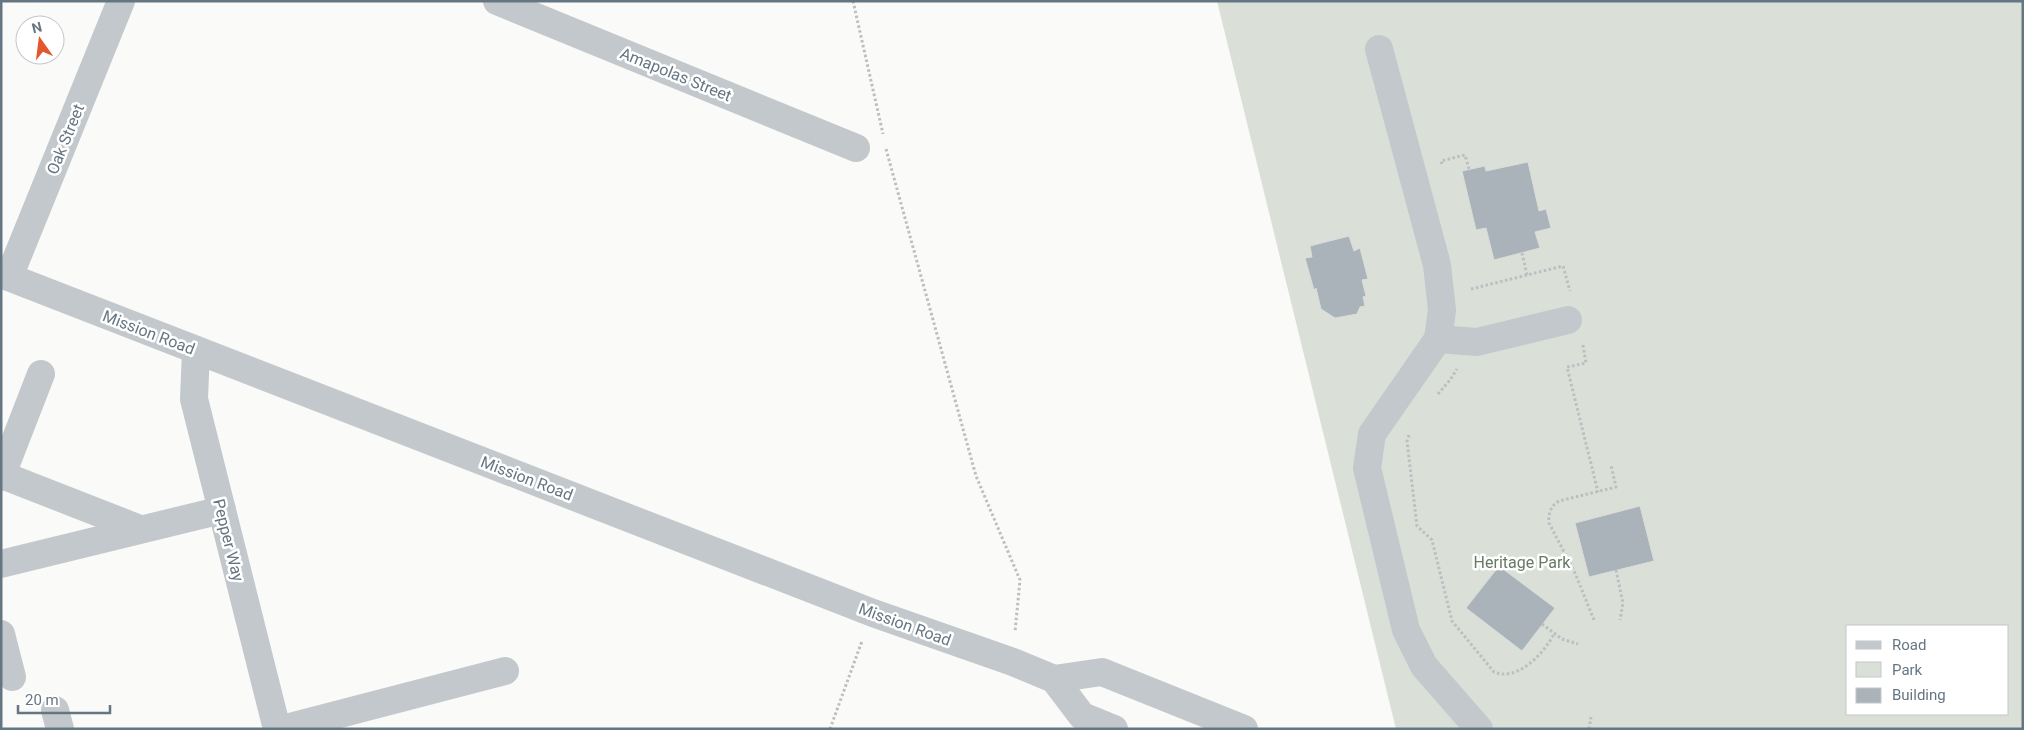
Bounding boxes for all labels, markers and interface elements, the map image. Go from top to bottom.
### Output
north arrow [15,15,65,65]
text: N [30,18,44,36]
street label: Amapolas Street [617,43,734,105]
street label: Oak Street [43,101,88,177]
street label: Mission Road [100,306,197,359]
street label: Mission Road [478,452,575,505]
street label: Pepper Way [209,497,248,584]
park label: Heritage Park [1474,553,1571,572]
street label: Mission Road [856,599,954,650]
legend [1846,625,2009,715]
text: Road [1892,636,1926,654]
text: Park [1892,661,1923,679]
scale bar [18,682,110,714]
text: Building [1892,686,1946,704]
text: 20 m [25,691,59,709]

